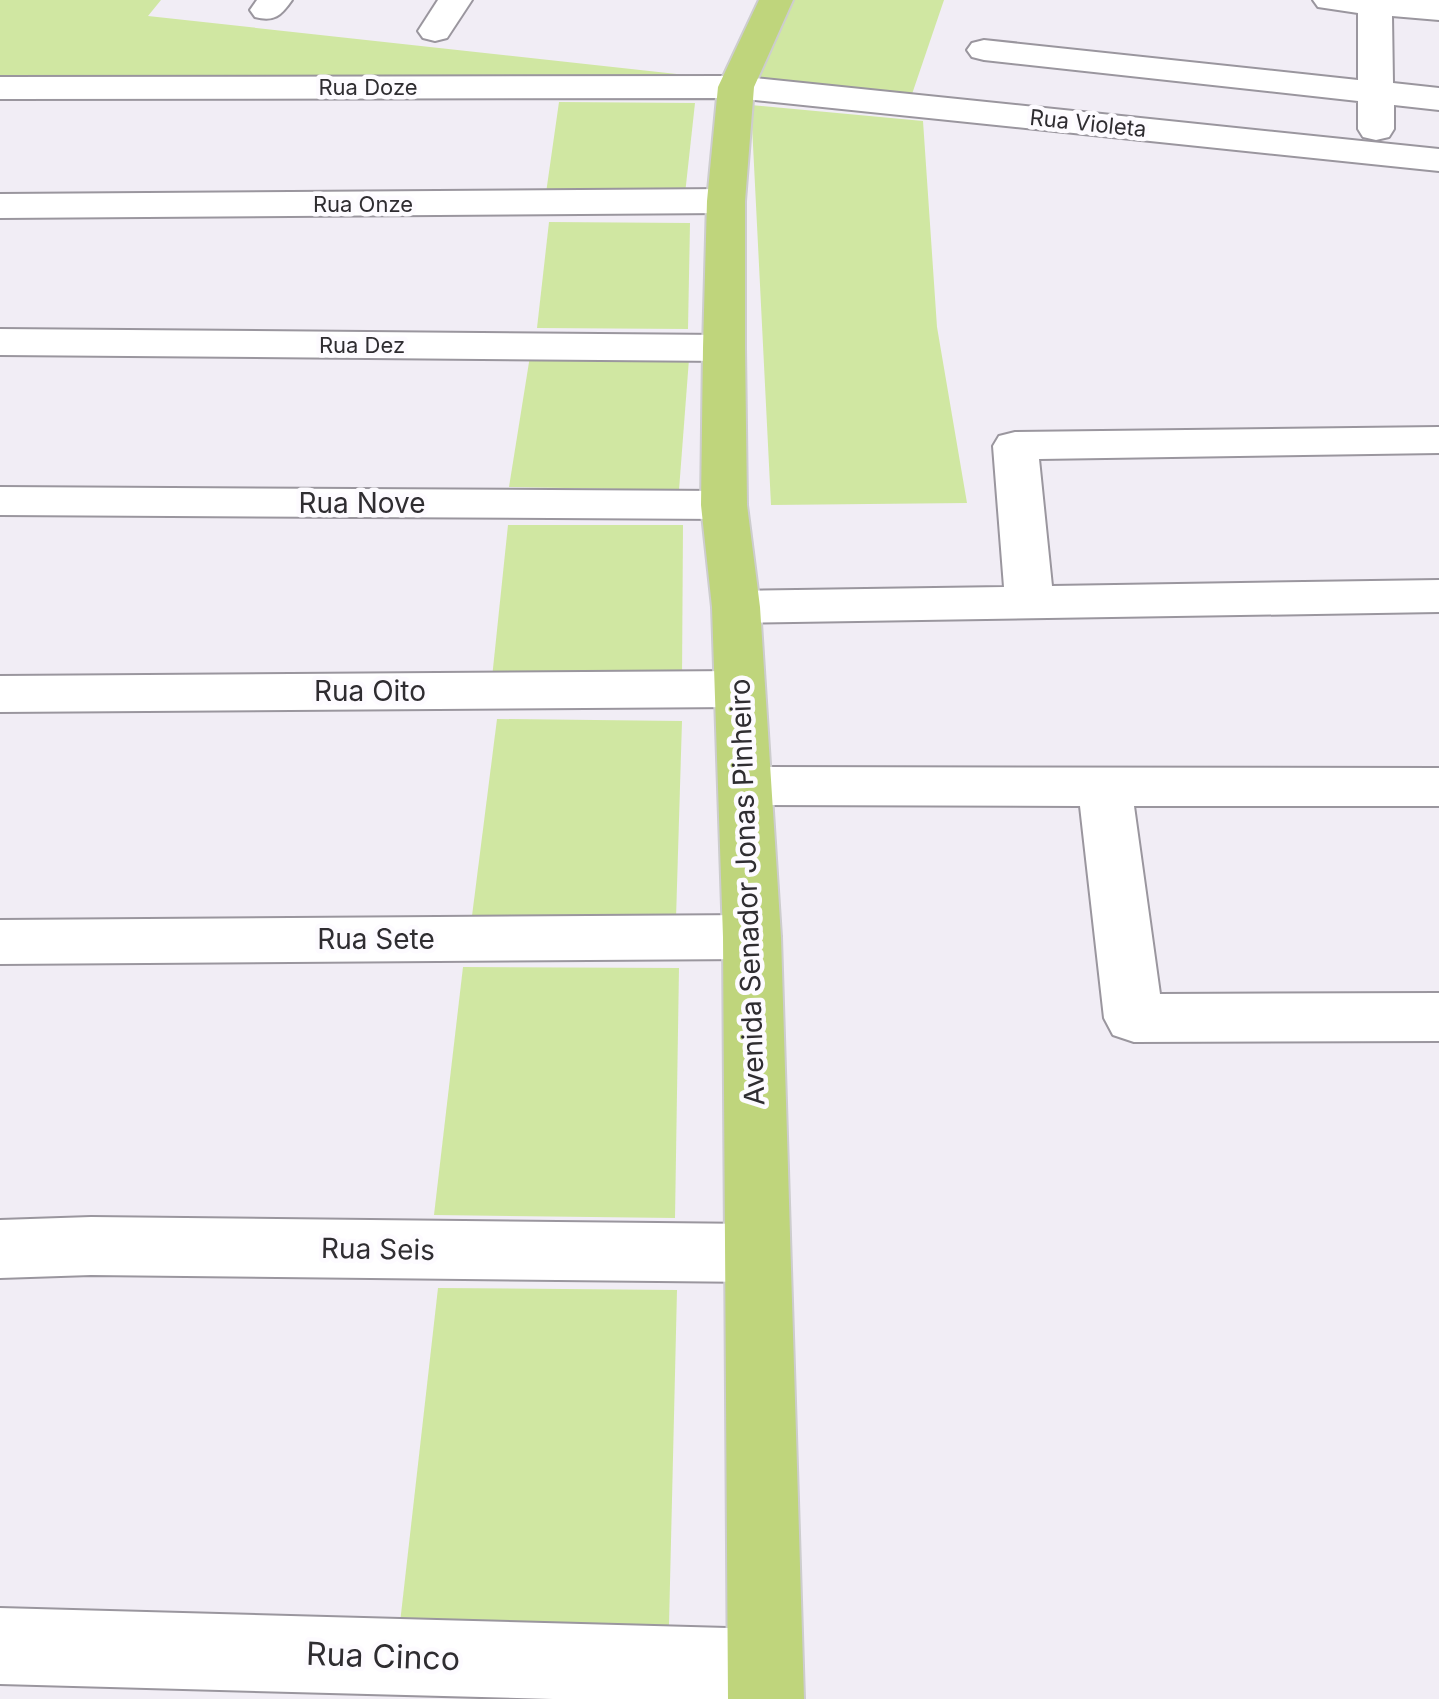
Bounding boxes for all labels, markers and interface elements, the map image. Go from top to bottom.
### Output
street label: Rua Doze [318,74,418,100]
street label: Rua Violeta [1028,104,1148,142]
street label: Rua Onze [313,191,413,217]
street label: Rua Dez [319,332,405,358]
street label: Rua Nove [298,486,426,520]
street label: Rua Oito [314,674,426,708]
street label: Avenida Senador Jonas Pinheiro [723,678,771,1106]
street label: Rua Sete [317,922,435,956]
street label: Rua Seis [321,1231,435,1267]
street label: Rua Cinco [305,1634,461,1678]

